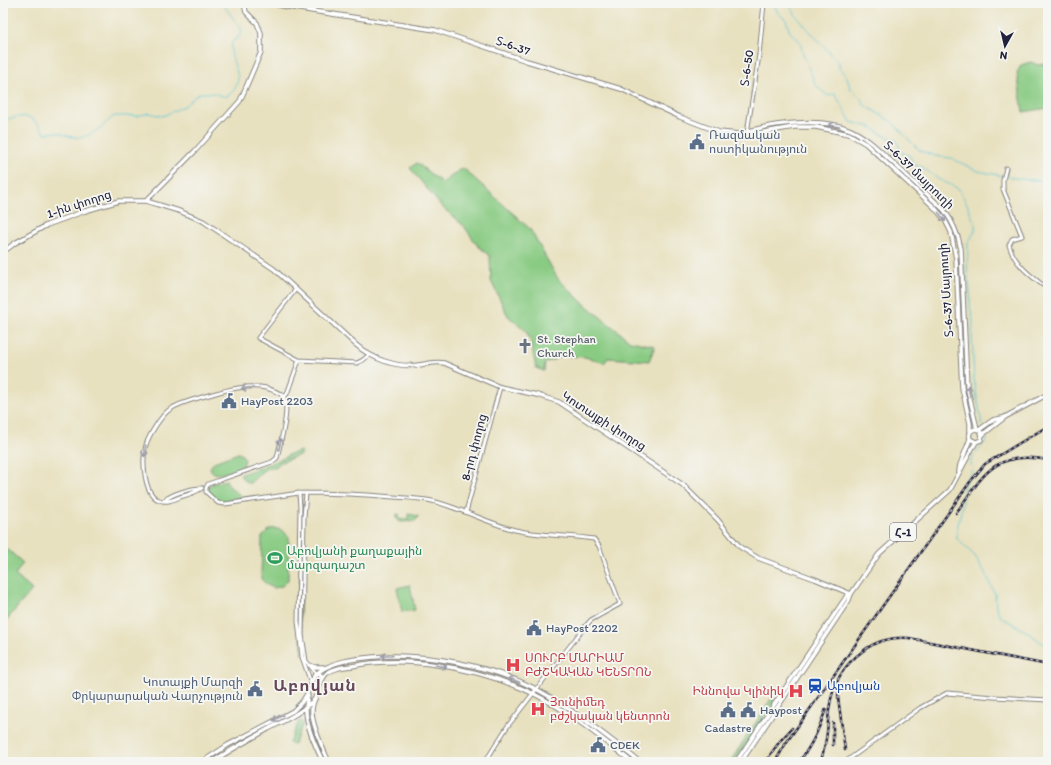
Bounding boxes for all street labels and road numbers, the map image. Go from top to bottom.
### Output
street label: Տ-6-37 [494,34,532,58]
street label: Տ-6-50 [738,49,756,87]
street label: Տ-6-37 մայրուղի [881,138,957,212]
street label: 1-ին փողոց [45,187,113,221]
street label: Տ-6-37 Մայրուղի [936,243,956,337]
street label: Կոտայքի փողոց [559,389,649,453]
street label: 8-րդ փողոց [458,412,490,482]
road number: Հ-1 [890,523,916,541]

